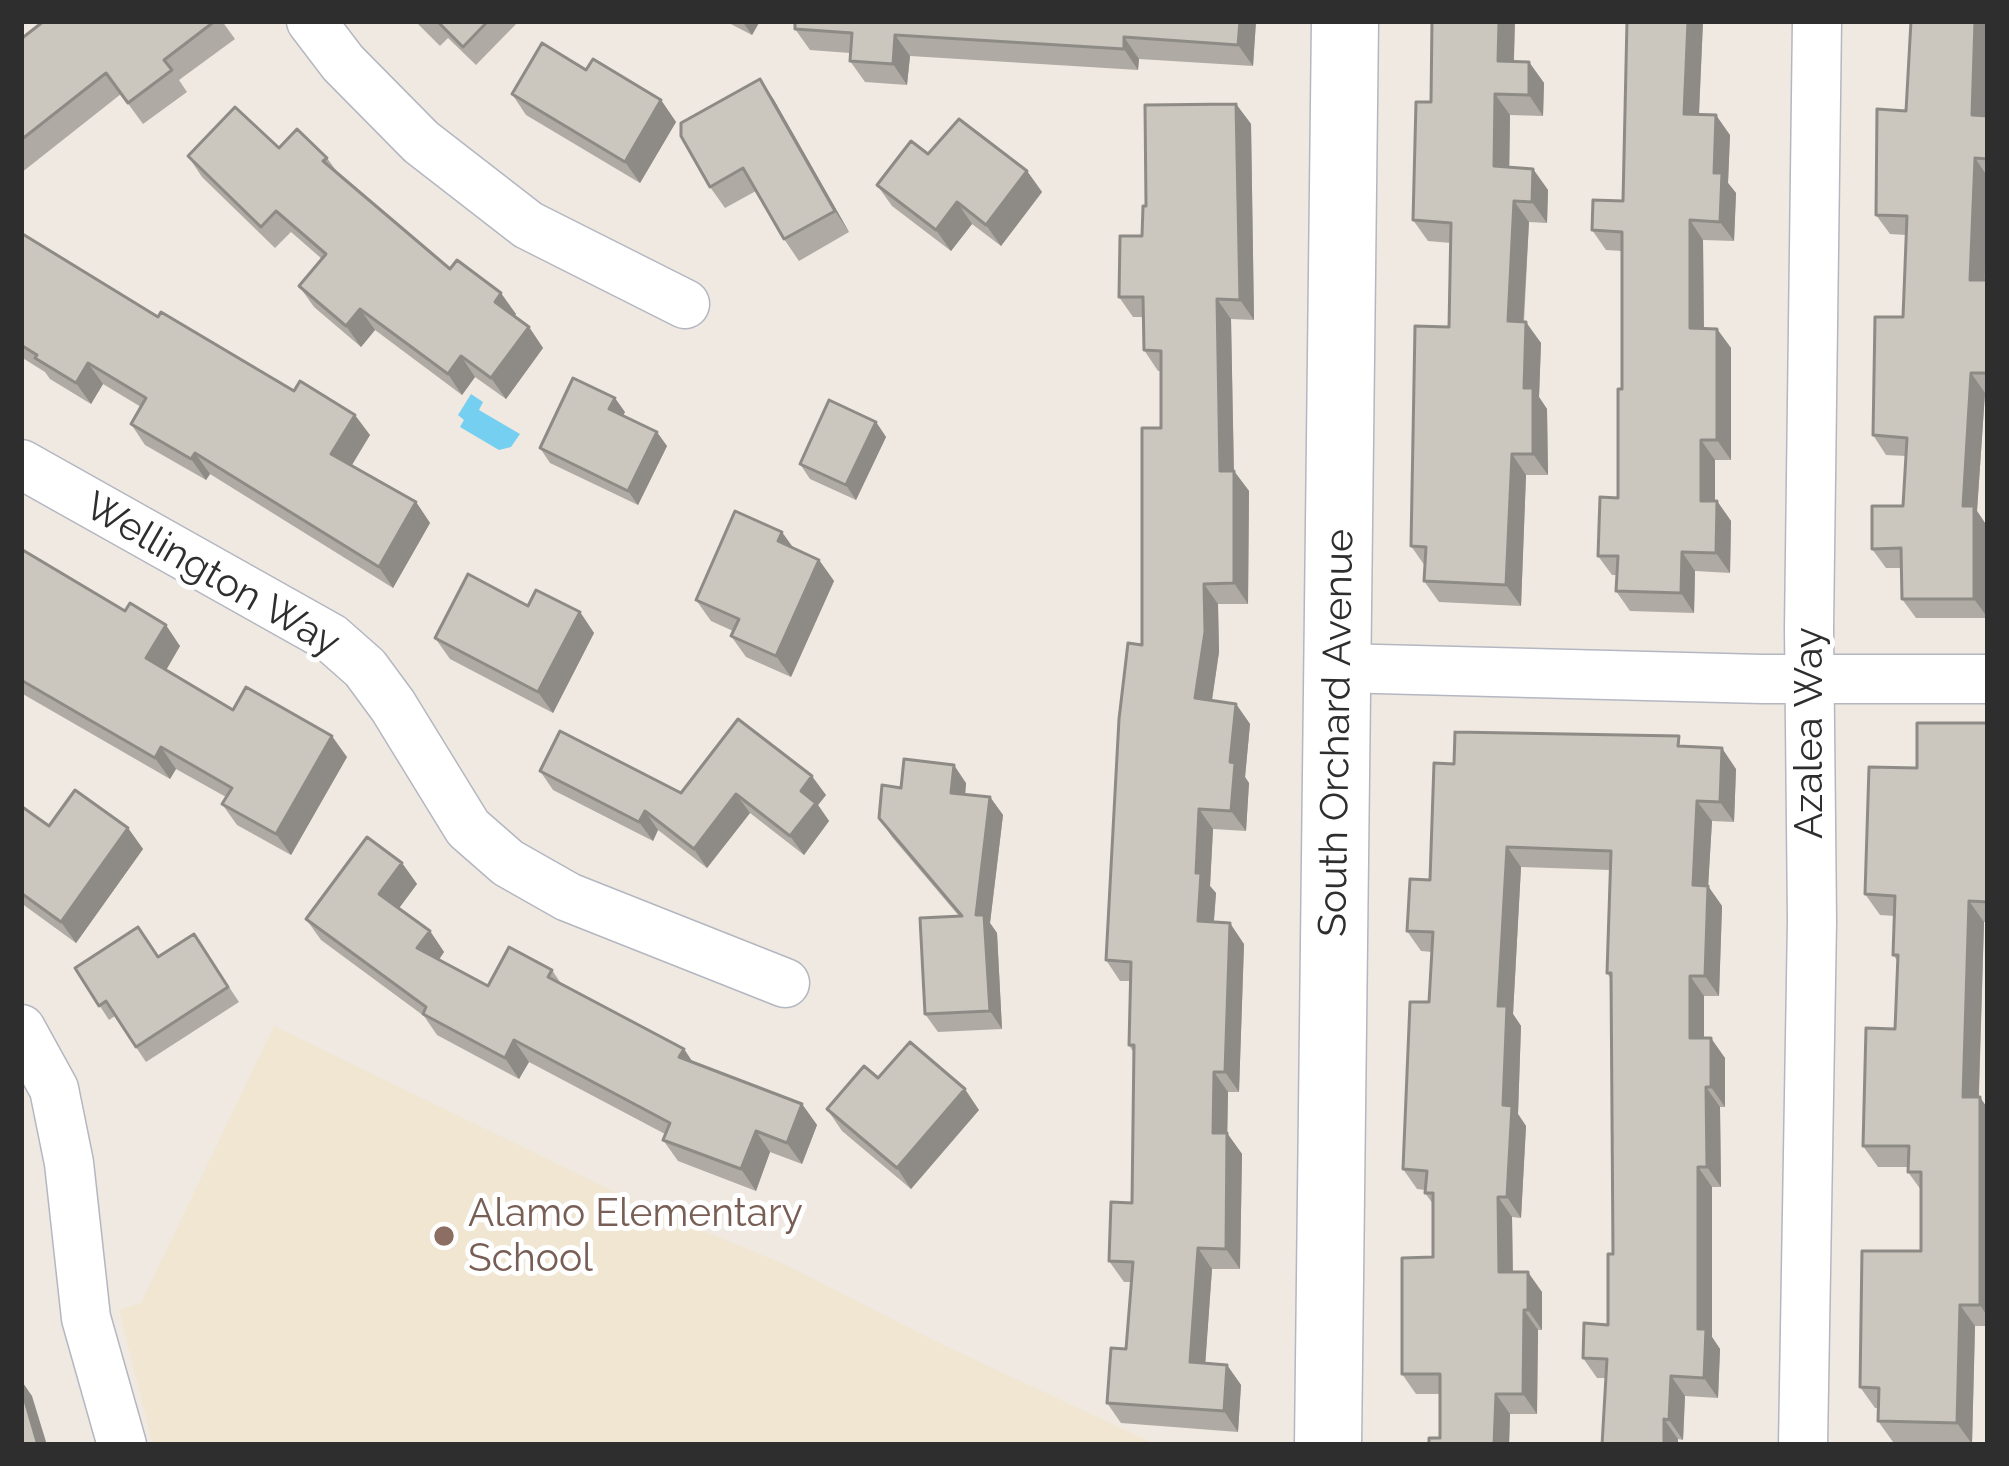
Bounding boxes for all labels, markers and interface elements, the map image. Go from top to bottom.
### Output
street label: Wellington Way [76,483,348,667]
street label: South Orchard Avenue [1310,529,1364,937]
street label: Azalea Way [1787,627,1833,839]
place label: Alamo Elementary School [468,1191,803,1282]
marker: Alamo Elementary School [431,1223,457,1249]

